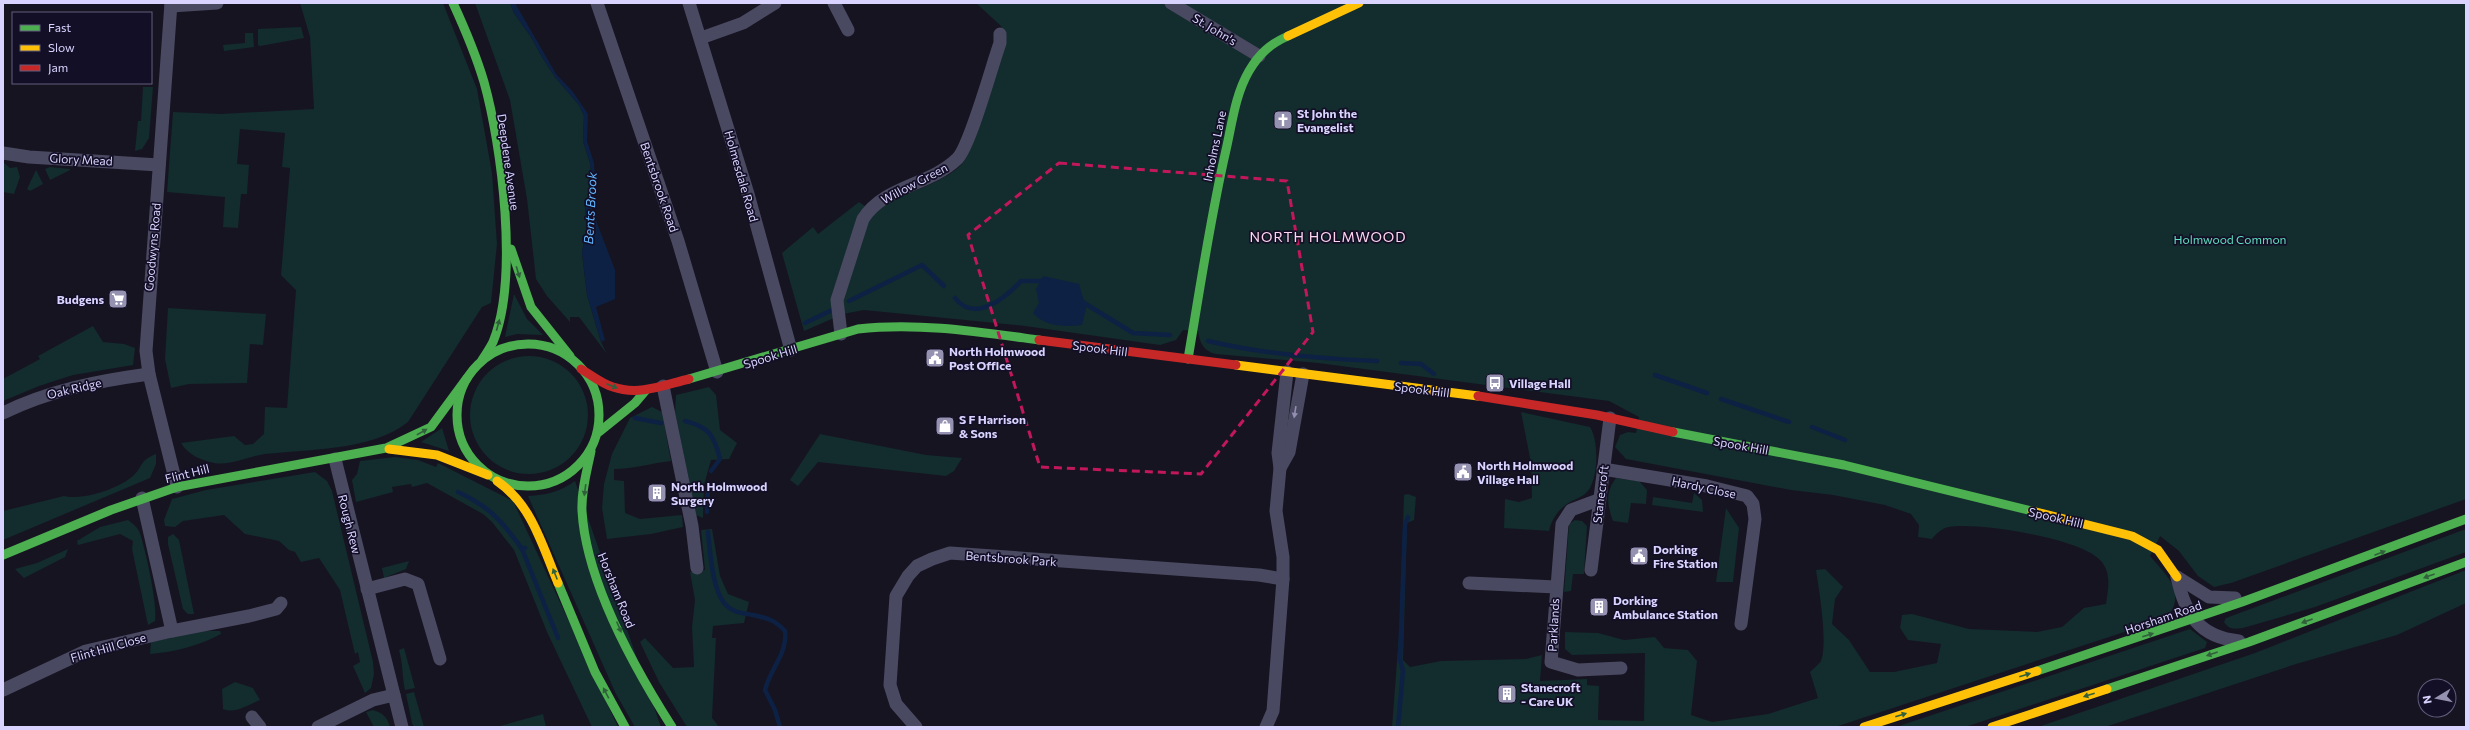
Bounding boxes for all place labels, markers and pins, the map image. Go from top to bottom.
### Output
place label: St John the Evangelist [1297,106,1357,134]
church icon: St John the Evangelist [1272,109,1294,131]
supermarket icon: Budgens [107,288,129,310]
place label: Budgens [57,292,104,306]
place label: North Holmwood Post Office [949,344,1045,372]
public building icon: North Holmwood Post Office [924,347,946,369]
bus stop icon: Village Hall [1484,372,1506,394]
place label: Village Hall [1509,376,1571,390]
place label: S F Harrison & Sons [959,412,1026,440]
shop icon: S F Harrison & Sons [934,415,956,437]
place label: North Holmwood Village Hall [1477,458,1573,486]
public building icon: North Holmwood Village Hall [1452,461,1474,483]
place label: North Holmwood Surgery [671,479,767,507]
building icon: North Holmwood Surgery [646,482,668,504]
place label: Dorking Fire Station [1653,542,1718,570]
public building icon: Dorking Fire Station [1628,545,1650,567]
place label: Dorking Ambulance Station [1613,593,1718,621]
building icon: Dorking Ambulance Station [1588,596,1610,618]
place label: Stanecroft - Care UK [1521,680,1580,708]
building icon: Stanecroft - Care UK [1496,683,1518,705]

